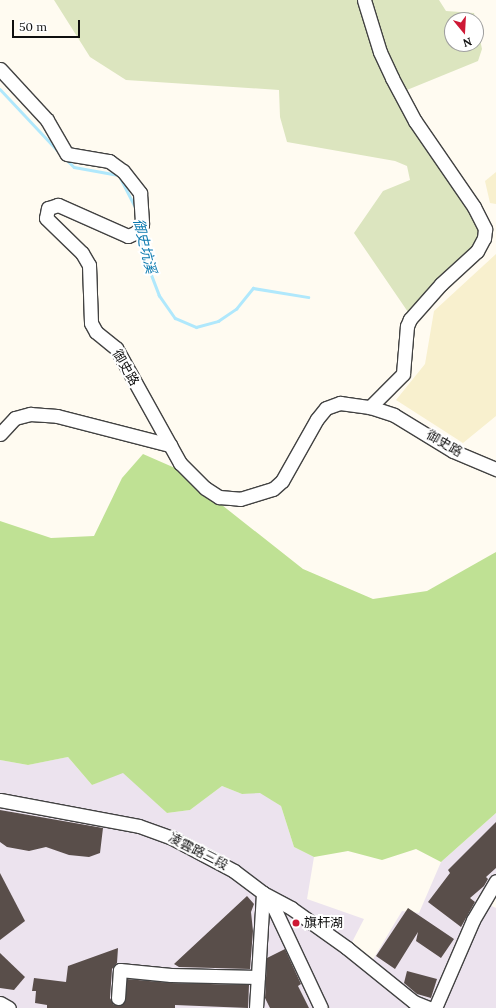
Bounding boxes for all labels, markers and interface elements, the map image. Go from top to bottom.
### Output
scale bar [14,12,82,38]
north arrow [444,12,484,52]
text: 50 m [19,19,47,34]
text: N [461,34,474,50]
water label: 御史坑溪 [130,217,160,275]
street label: 御史路 [108,347,142,389]
street label: 御史路 [423,427,465,461]
street label: 凌雲路三段 [166,830,230,874]
place label: 旗杆湖 [304,915,343,931]
marker: 旗杆湖 [291,918,301,928]

